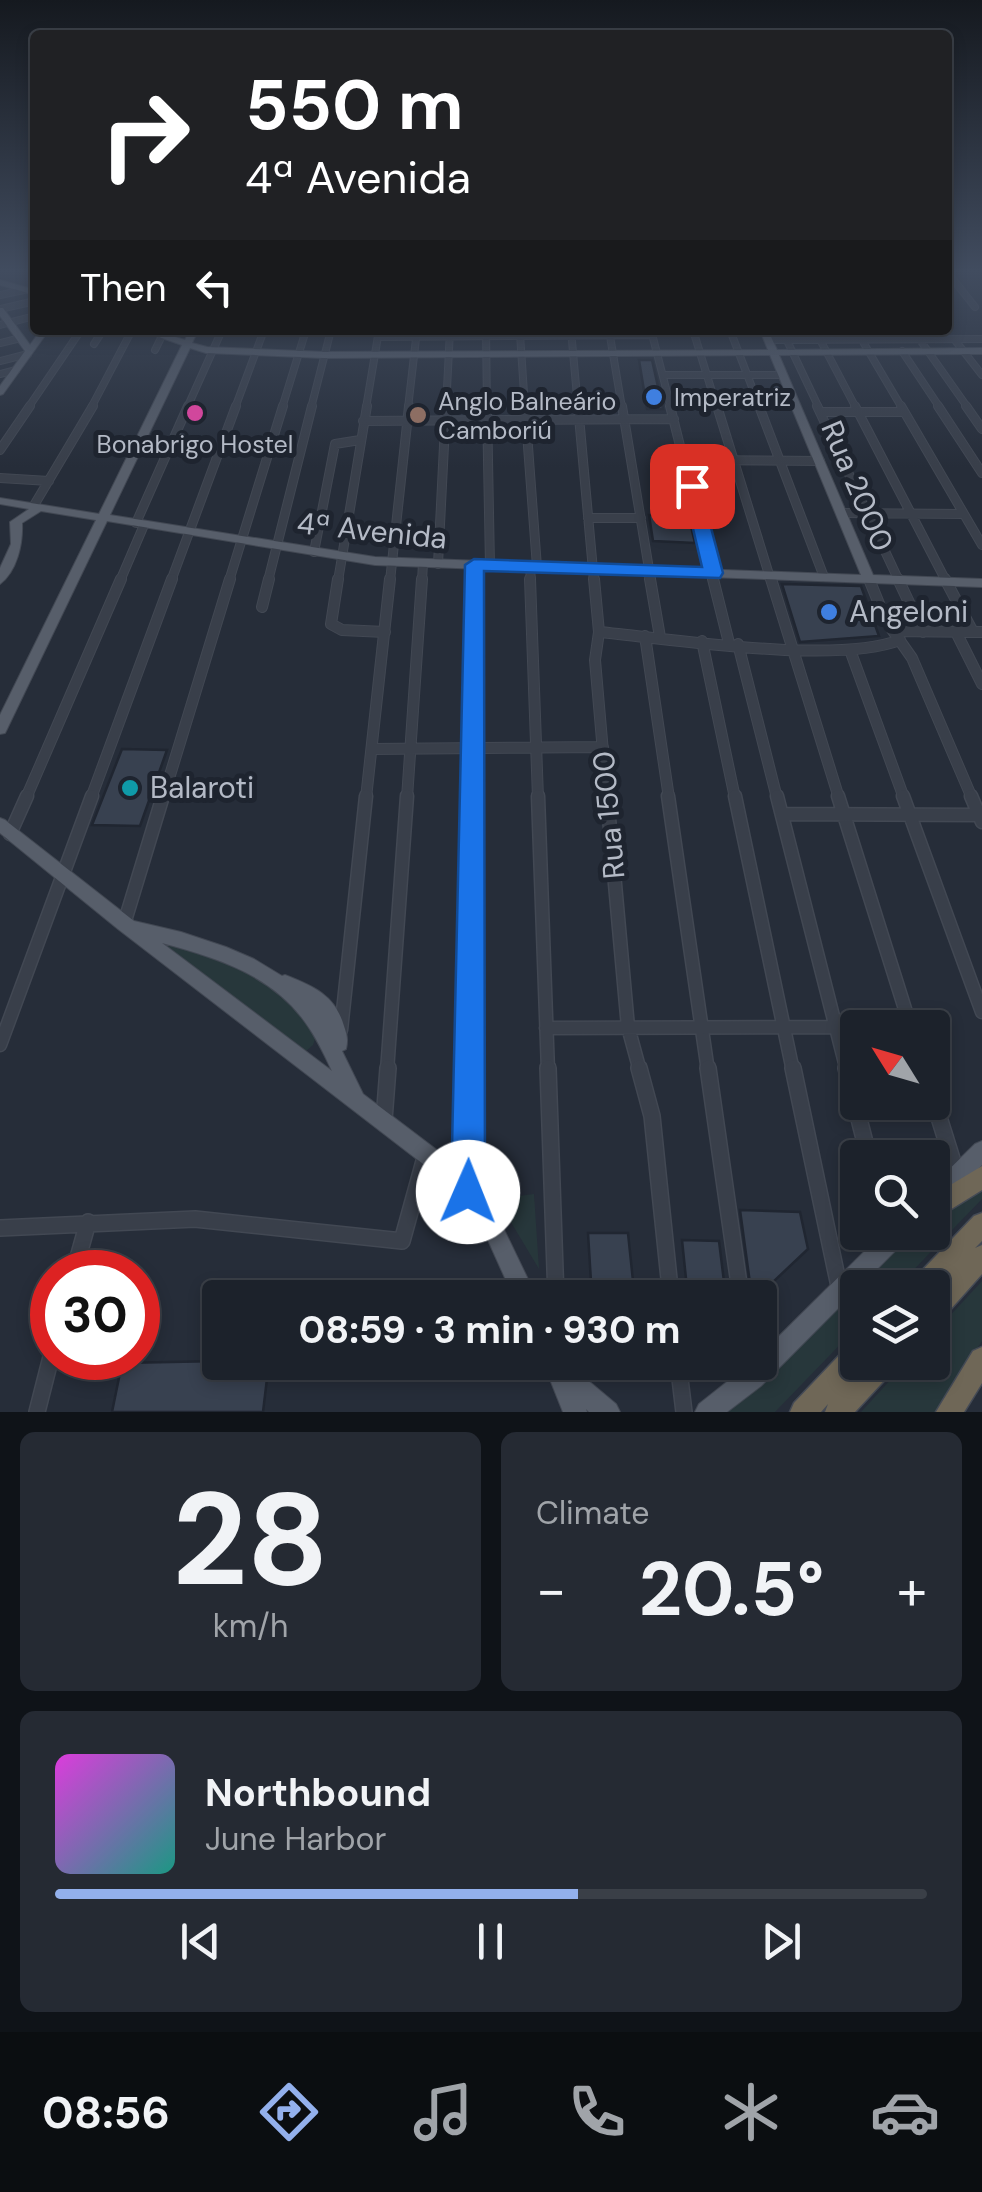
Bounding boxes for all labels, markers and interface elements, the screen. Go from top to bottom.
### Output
text: 550 m [245,60,464,151]
icon: right [80,70,210,200]
text: 4ª Avenida [245,148,471,207]
icon: left [187,260,242,315]
text: Then [80,263,167,313]
place label: Imperatriz [674,381,791,414]
place label: Anglo Balneário Camboriú [438,385,616,447]
marker: Imperatriz [643,386,665,408]
marker: Bonabrigo Hostel [184,402,206,424]
marker: Anglo Balneário Camboriú [407,404,429,426]
street label: Rua 2000 [813,415,902,557]
place label: Bonabrigo Hostel [97,428,293,461]
pin [650,444,735,529]
icon: arrive [665,459,720,514]
street label: 4ª Avenida [295,503,449,558]
place label: Angeloni [849,592,968,631]
marker: Angeloni [818,601,840,623]
street label: Rua 1500 [583,750,634,881]
place label: Balaroti [150,768,254,807]
marker: Balaroti [119,777,141,799]
north arrow [840,1010,950,1120]
map controls [840,1010,950,1380]
position arrow [416,1140,520,1244]
button: search [840,1140,950,1250]
speed limit sign: 30 [30,1250,160,1380]
button: layers [840,1270,950,1380]
text: 08:59 · 3 min · 930 m [299,1305,680,1355]
text: 28 [172,1455,329,1624]
text: Climate [536,1492,650,1534]
text: 20.5° [639,1541,824,1638]
text: − [536,1554,566,1626]
text: + [897,1554,927,1626]
text: km/h [213,1605,288,1647]
text: Northbound [205,1768,431,1818]
text: June Harbor [205,1818,386,1860]
icon: previous [173,1914,228,1969]
icon: pause [463,1914,518,1969]
icon: next [754,1914,809,1969]
icon: directions [254,2077,324,2147]
icon: music [408,2077,478,2147]
icon: phone [562,2077,632,2147]
icon: climate [716,2077,786,2147]
icon: car [870,2077,940,2147]
text: 08:56 [42,2083,170,2142]

